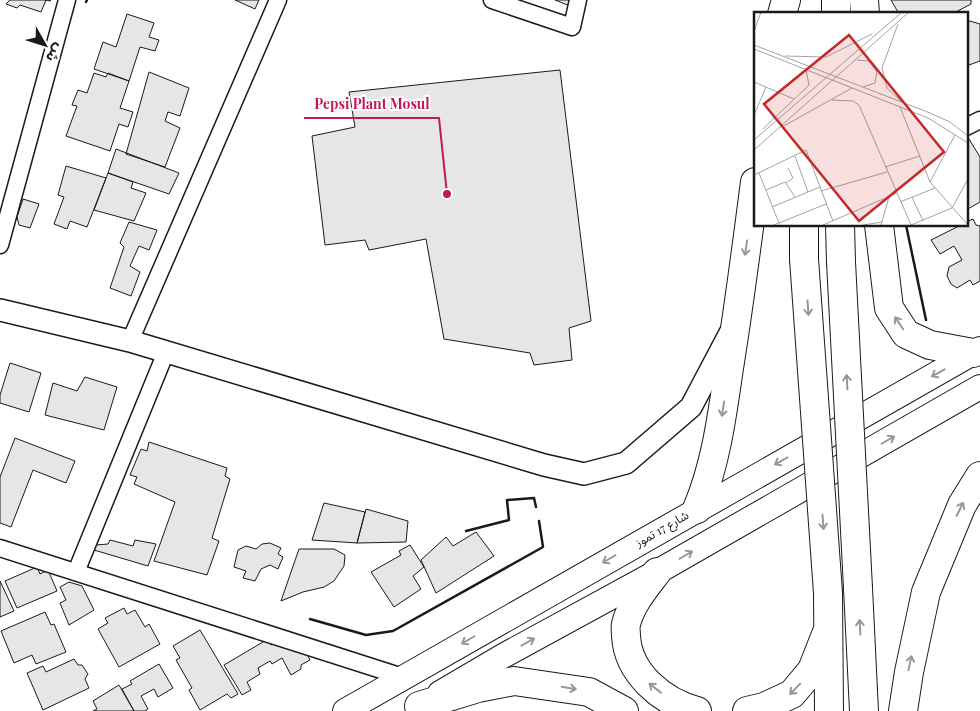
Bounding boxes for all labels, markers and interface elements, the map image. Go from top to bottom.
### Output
inset map [754,12,968,226]
north arrow [20,20,70,70]
text: ش [42,40,69,67]
callout: Pepsi Plant Mosul [304,89,439,118]
text: Pepsi Plant Mosul [314,94,430,113]
one-way arrow [741,240,751,256]
one-way arrow [803,300,812,316]
one-way arrow [893,316,904,330]
one-way arrow [931,368,945,378]
one-way arrow [843,374,852,390]
one-way arrow [718,401,728,417]
one-way arrow [880,434,894,444]
one-way arrow [774,457,788,467]
one-way arrow [956,502,966,517]
street label: شارع 17 تموز [631,506,692,552]
one-way arrow [818,514,827,530]
one-way arrow [678,550,693,559]
one-way arrow [602,554,617,564]
one-way arrow [855,620,864,636]
one-way arrow [462,635,476,645]
one-way arrow [521,637,536,647]
one-way arrow [906,655,916,671]
one-way arrow [648,683,662,693]
one-way arrow [789,683,801,695]
one-way arrow [560,684,576,694]

